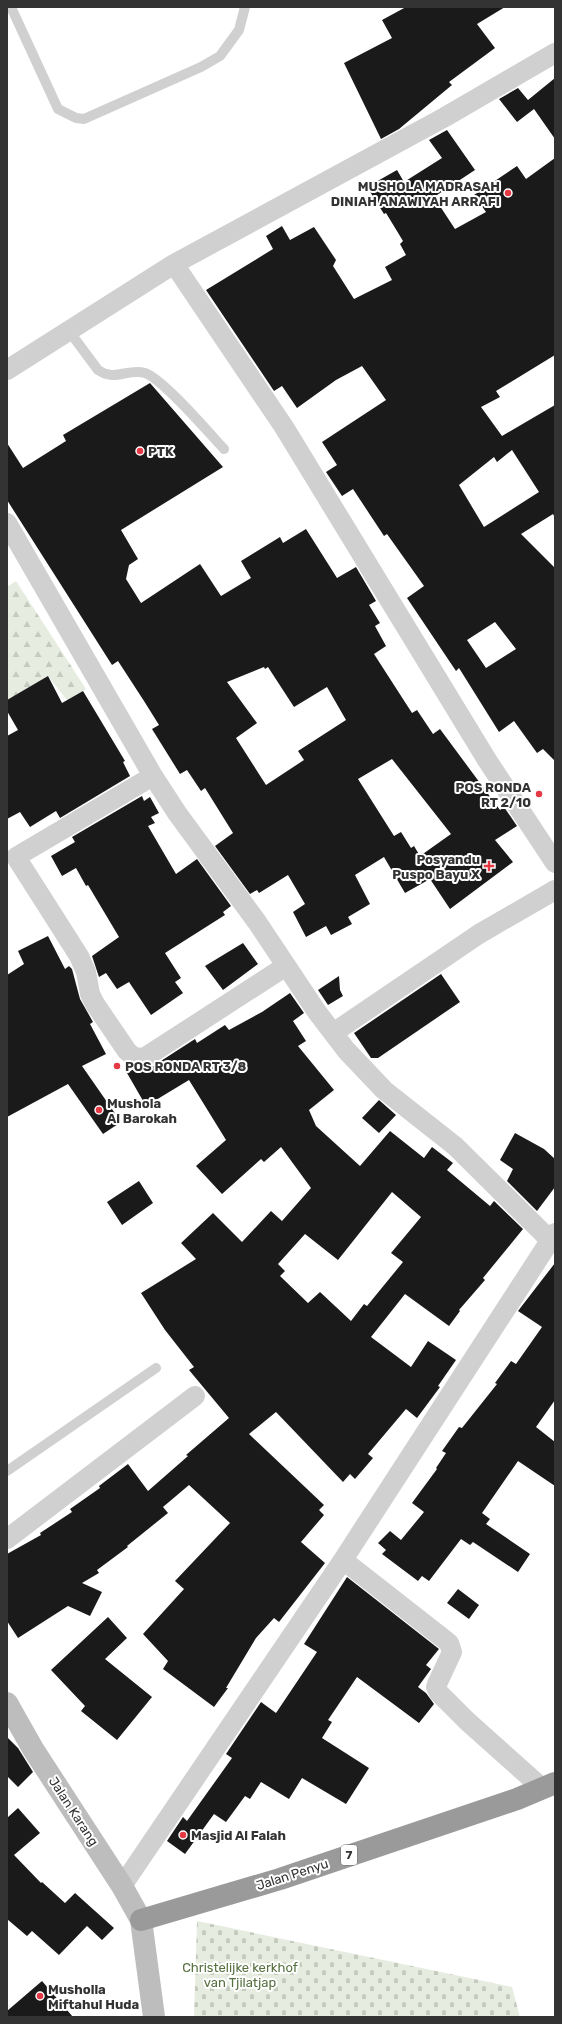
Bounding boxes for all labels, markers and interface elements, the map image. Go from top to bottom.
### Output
place label: MUSHOLA MADRASAH DINIAH ANAWIYAH ARRAFI [331,179,500,209]
marker: MUSHOLA MADRASAH DINIAH ANAWIYAH ARRAFI [503,188,513,198]
place label: PTK [148,444,174,459]
marker: PTK [135,446,145,456]
place label: POS RONDA RT 2/10 [456,780,532,810]
marker: POS RONDA RT 2/10 [534,789,544,799]
place label: Posyandu Puspo Bayu X [392,852,480,882]
marker: Posyandu Puspo Bayu X [483,860,495,872]
place label: POS RONDA RT 3/8 [125,1059,246,1074]
marker: POS RONDA RT 3/8 [112,1061,122,1071]
place label: Mushola Al Barokah [107,1096,177,1126]
marker: Mushola Al Barokah [94,1105,104,1115]
street label: Jalan Karang [45,1774,101,1849]
place label: Masjid Al Falah [191,1828,286,1843]
marker: Masjid Al Falah [178,1830,188,1840]
road number: 7 [341,1845,357,1865]
street label: Jalan Penyu [254,1856,330,1893]
park label: Christelijke kerkhof van Tjilatjap [182,1960,298,1990]
place label: Musholla Miftahul Huda [48,1982,139,2012]
marker: Musholla Miftahul Huda [35,1991,45,2001]

